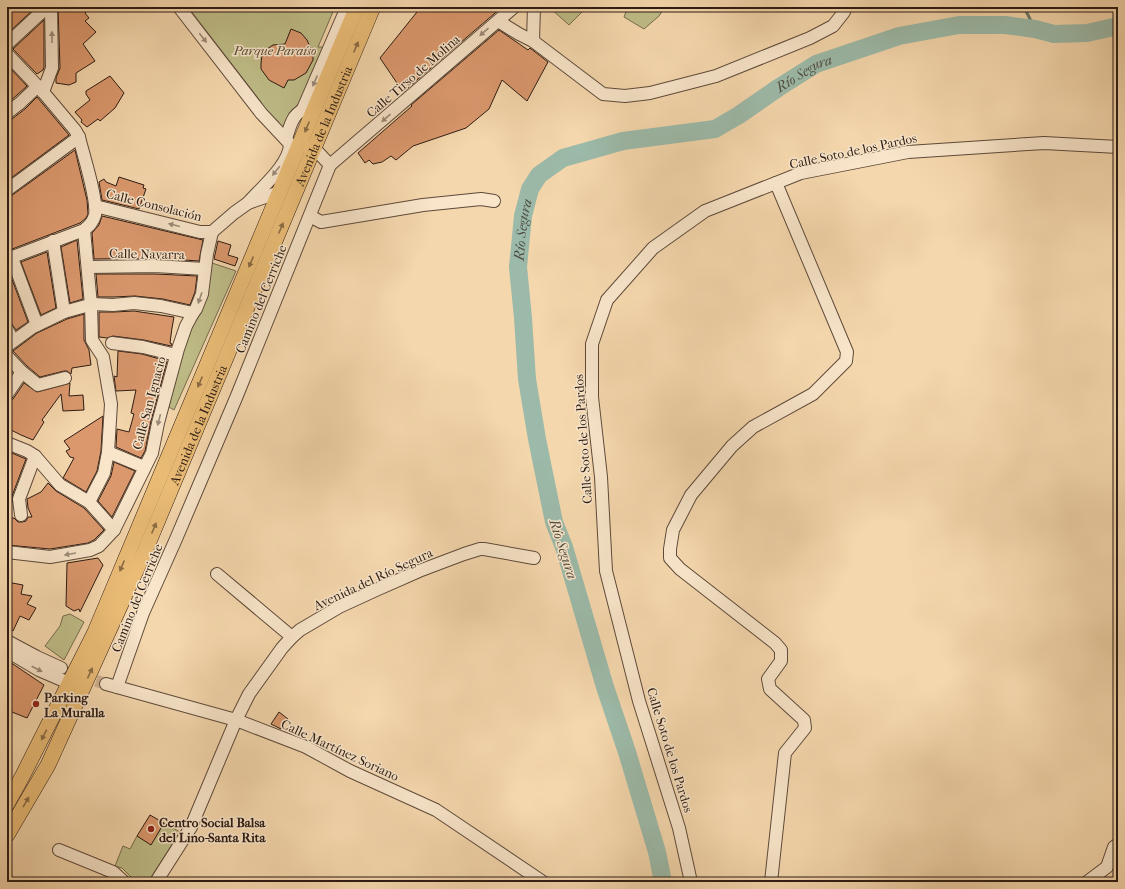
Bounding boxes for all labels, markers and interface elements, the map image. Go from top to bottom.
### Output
one-way arrow [479,28,489,37]
one-way arrow [49,30,55,43]
street label: Calle Tirso de Molina [363,31,463,121]
one-way arrow [199,32,208,43]
one-way arrow [354,41,360,53]
park label: Parque Paraíso [233,43,317,58]
water label: Río Segura [772,51,834,96]
street label: Avenida de la Industria [291,63,355,189]
one-way arrow [312,76,318,87]
one-way arrow [381,113,391,122]
one-way arrow [304,121,310,132]
street label: Calle Soto de los Pardos [788,130,918,172]
one-way arrow [272,166,281,177]
street label: Calle Consolación [104,186,204,224]
water label: Río Segura [510,197,536,262]
one-way arrow [168,222,180,228]
one-way arrow [278,222,284,233]
street label: Camino del Cerriche [232,242,290,355]
street label: Calle Navarra [109,246,186,262]
one-way arrow [247,257,253,269]
one-way arrow [197,292,203,304]
street label: Calle San Ignacio [129,354,169,451]
street label: Avenida de la Industria [166,362,230,488]
street label: Calle Soto de los Pardos [571,373,595,504]
one-way arrow [197,376,203,388]
one-way arrow [156,414,162,426]
water label: Río Segura [545,516,581,581]
one-way arrow [152,522,158,534]
street label: Camino del Cerriche [108,541,166,654]
street label: Avenida del Río Segura [310,544,436,614]
one-way arrow [64,551,76,557]
one-way arrow [119,561,125,573]
one-way arrow [31,666,43,673]
one-way arrow [87,667,93,678]
street label: Calle Soto de los Pardos [644,686,696,814]
place label: Parking La Muralla [44,690,106,720]
marker: Parking La Muralla [31,699,41,709]
street label: Calle Martínez Soriano [279,716,402,784]
one-way arrow [41,729,47,740]
one-way arrow [23,796,30,807]
place label: Centro Social Balsa del Lino-Santa Rita [159,815,266,845]
marker: Centro Social Balsa del Lino-Santa Rita [146,824,156,834]

